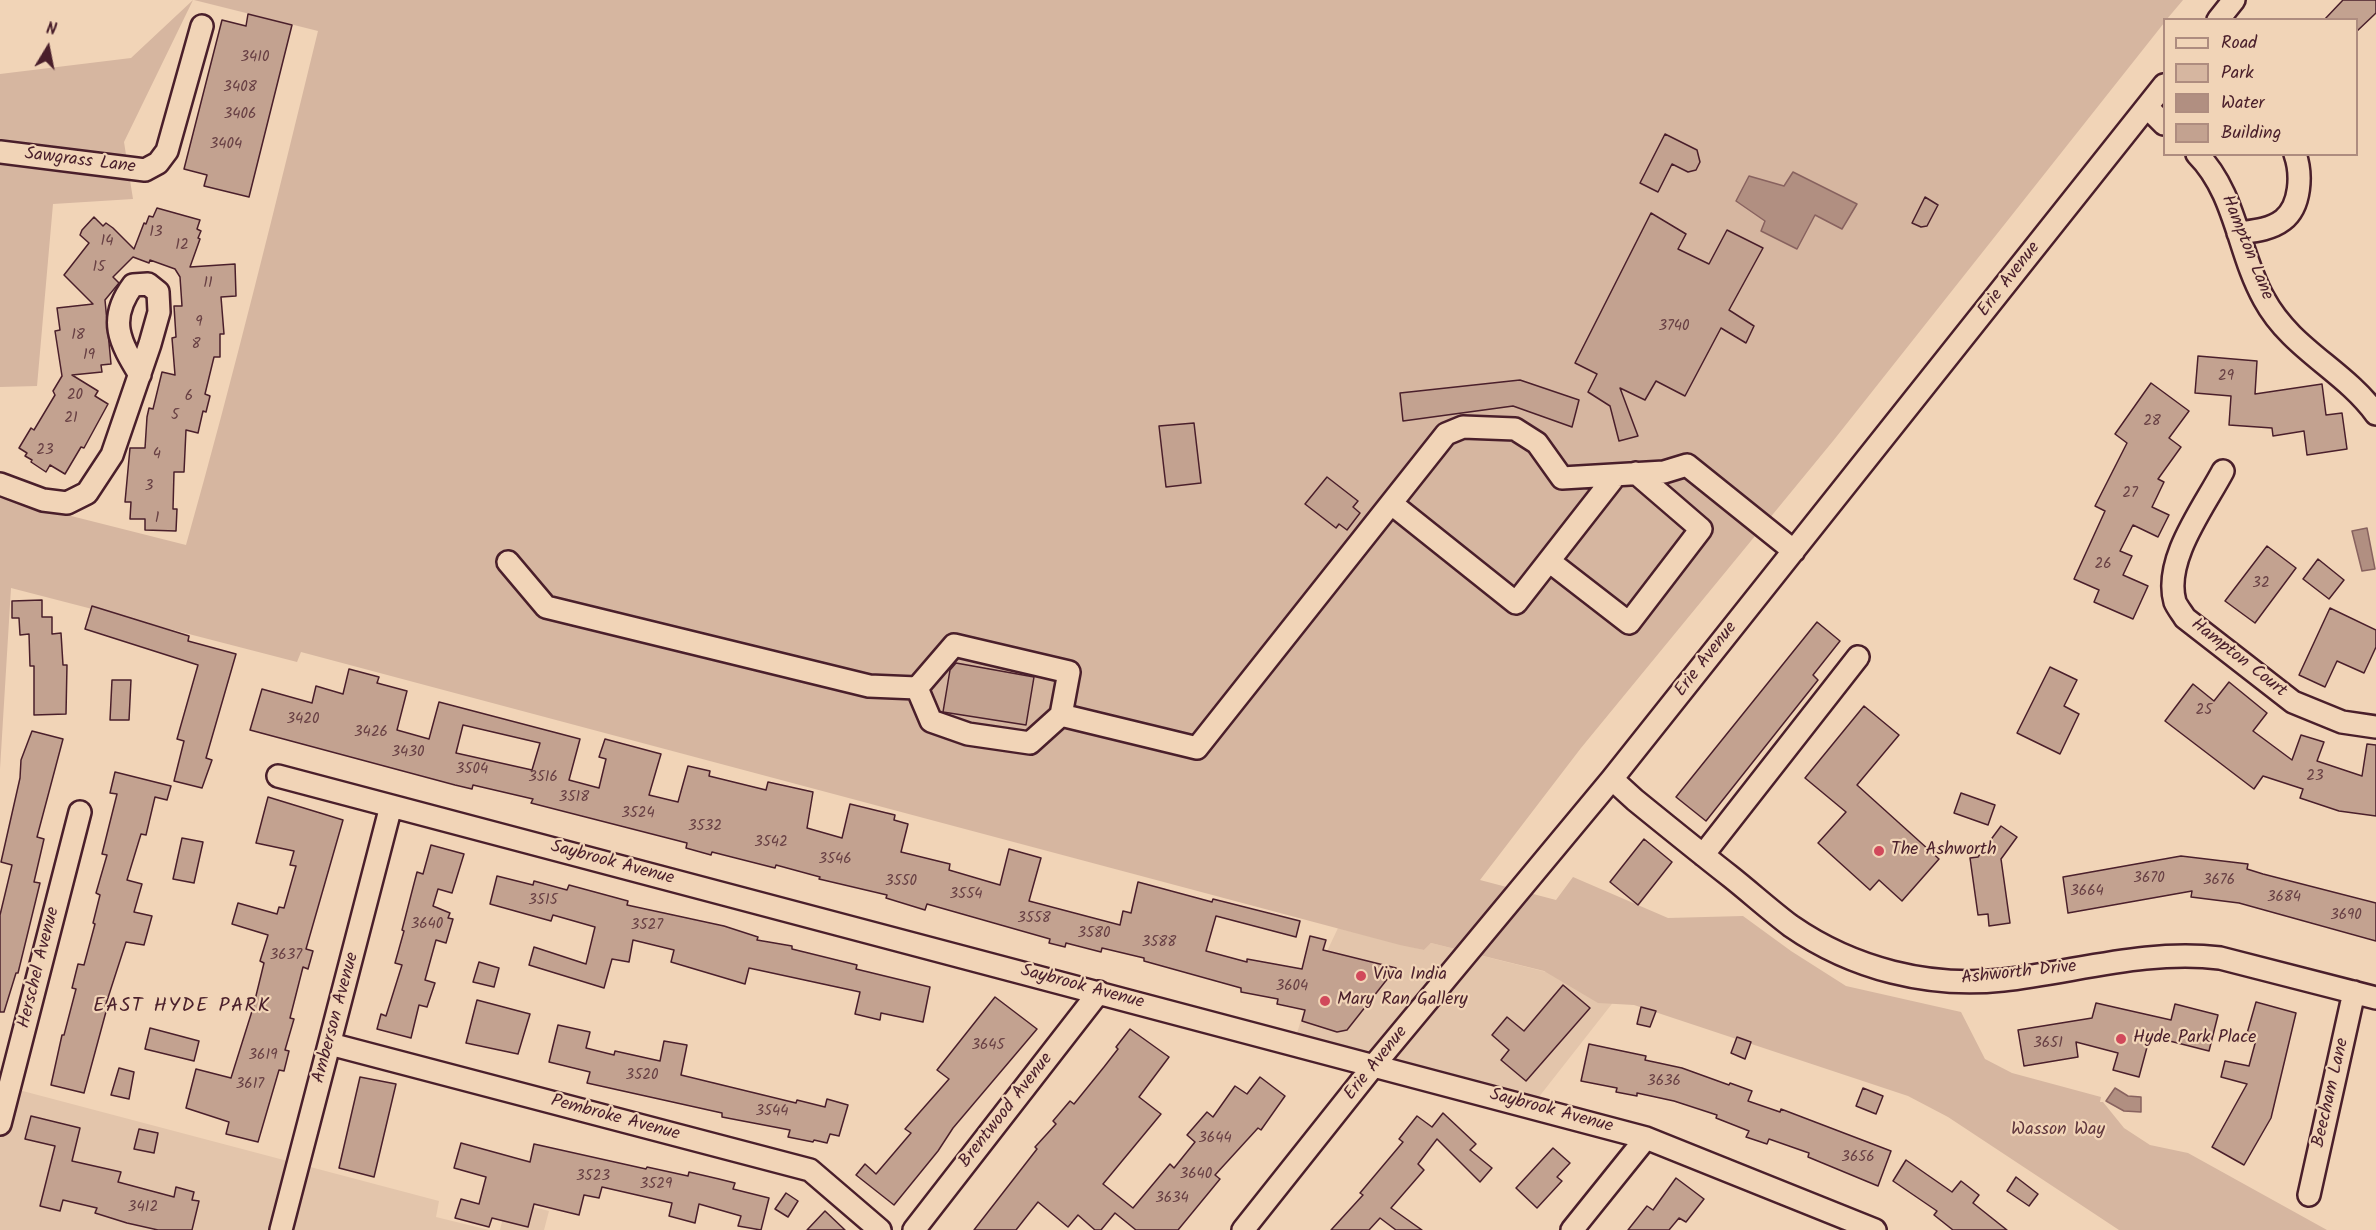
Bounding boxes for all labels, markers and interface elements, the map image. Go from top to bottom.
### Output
text: N [44,17,58,43]
north arrow [18,18,78,78]
legend [2163,18,2358,156]
text: Road [2221,29,2257,58]
house number: 3410 [240,49,270,67]
text: Park [2221,59,2254,88]
house number: 3408 [223,79,257,97]
text: Water [2221,89,2265,118]
house number: 3406 [224,106,256,124]
text: Building [2221,119,2281,148]
house number: 3404 [210,136,242,154]
street label: Sawgrass Lane [23,144,137,180]
street label: Hampton Lane [2215,192,2277,304]
house number: 13 [149,224,163,242]
house number: 14 [101,233,113,251]
house number: 12 [175,237,189,255]
street label: Erie Avenue [1974,238,2046,322]
house number: 15 [93,259,105,277]
house number: 11 [203,275,213,293]
house number: 9 [195,314,203,332]
house number: 3740 [1658,318,1690,336]
house number: 18 [71,327,85,345]
house number: 8 [191,336,201,354]
house number: 19 [83,347,95,365]
house number: 29 [2218,368,2234,386]
house number: 20 [67,387,83,405]
house number: 6 [185,388,193,406]
house number: 5 [171,407,179,425]
house number: 21 [64,410,78,428]
house number: 28 [2143,413,2161,431]
house number: 23 [36,442,54,460]
house number: 4 [153,446,161,464]
house number: 3 [145,478,153,496]
house number: 27 [2122,485,2138,503]
house number: 1 [155,510,159,528]
house number: 26 [2094,556,2112,574]
house number: 32 [2252,575,2270,593]
street label: Hampton Court [2186,615,2290,703]
street label: Erie Avenue [1671,618,1743,702]
house number: 25 [2196,702,2212,720]
house number: 3420 [286,711,320,729]
house number: 3426 [354,724,388,742]
house number: 3430 [392,744,424,762]
house number: 3504 [456,761,488,779]
house number: 23 [2306,768,2324,786]
house number: 3516 [528,769,558,787]
house number: 3518 [559,789,589,807]
house number: 3524 [621,805,655,823]
house number: 3532 [688,818,722,836]
house number: 3542 [754,834,788,852]
street label: Saybrook Avenue [548,837,676,891]
place label: The Ashworth [1891,840,1997,862]
marker: The Ashworth [1872,844,1886,858]
house number: 3546 [818,851,852,869]
house number: 3670 [2133,870,2165,888]
house number: 3676 [2203,872,2235,890]
house number: 3550 [885,873,917,891]
house number: 3664 [2070,883,2104,901]
house number: 3554 [950,886,982,904]
house number: 3684 [2267,889,2301,907]
house number: 3515 [528,892,558,910]
street label: Herschel Avenue [15,905,65,1031]
house number: 3690 [2330,907,2362,925]
house number: 3558 [1017,910,1051,928]
house number: 3640 [411,916,443,934]
house number: 3527 [631,917,663,935]
house number: 3580 [1077,925,1111,943]
house number: 3588 [1142,934,1176,952]
house number: 3637 [270,947,302,965]
street label: Amberson Avenue [309,950,365,1086]
street label: Ashworth Drive [1960,957,2078,991]
street label: Saybrook Avenue [1018,961,1146,1015]
place label: Viva India [1373,965,1447,987]
marker: Viva India [1354,969,1368,983]
house number: 3604 [1276,978,1308,996]
place label: Mary Ran Gallery [1337,990,1468,1012]
marker: Mary Ran Gallery [1318,994,1332,1008]
district label: EAST HYDE PARK [93,996,271,1020]
street label: Erie Avenue [1341,1023,1413,1105]
place label: Hyde Park Place [2133,1028,2256,1050]
marker: Hyde Park Place [2114,1032,2128,1046]
house number: 3651 [2033,1035,2063,1053]
street label: Beecham Lane [2309,1036,2355,1150]
house number: 3645 [971,1037,1005,1055]
house number: 3619 [249,1047,277,1065]
street label: Brentwood Avenue [955,1049,1059,1173]
house number: 3520 [626,1067,658,1085]
house number: 3636 [1647,1073,1681,1091]
house number: 3617 [236,1076,264,1094]
street label: Saybrook Avenue [1487,1085,1615,1139]
street label: Pembroke Avenue [548,1091,682,1147]
house number: 3544 [755,1103,789,1121]
park label: Wasson Way [2011,1120,2105,1142]
house number: 3644 [1198,1130,1232,1148]
house number: 3656 [1841,1149,1875,1167]
house number: 3640 [1180,1166,1212,1184]
house number: 3523 [576,1168,610,1186]
house number: 3529 [640,1176,672,1194]
house number: 3634 [1155,1190,1189,1208]
house number: 3412 [128,1199,158,1217]

